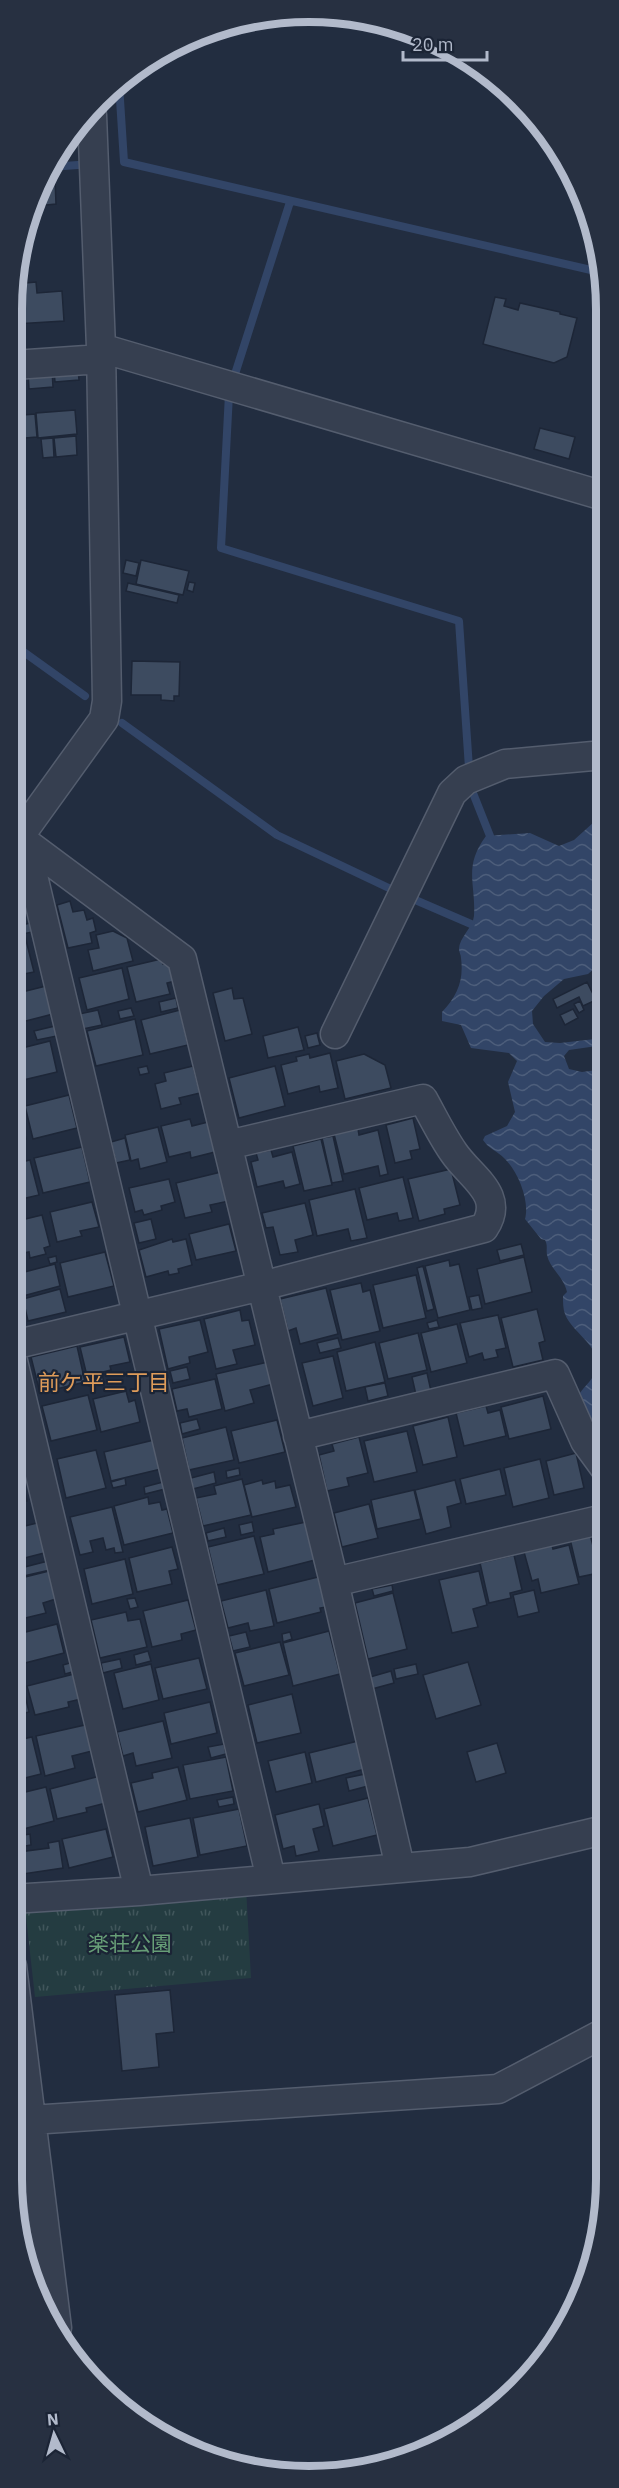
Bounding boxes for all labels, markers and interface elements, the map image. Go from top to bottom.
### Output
scale bar [403,24,487,62]
text: 20 m [412,33,454,56]
district label: 前ケ平三丁目 [38,1367,170,1396]
park label: 楽荘公園 [88,1929,172,1957]
north arrow [24,2404,84,2464]
text: N [46,2409,59,2430]

